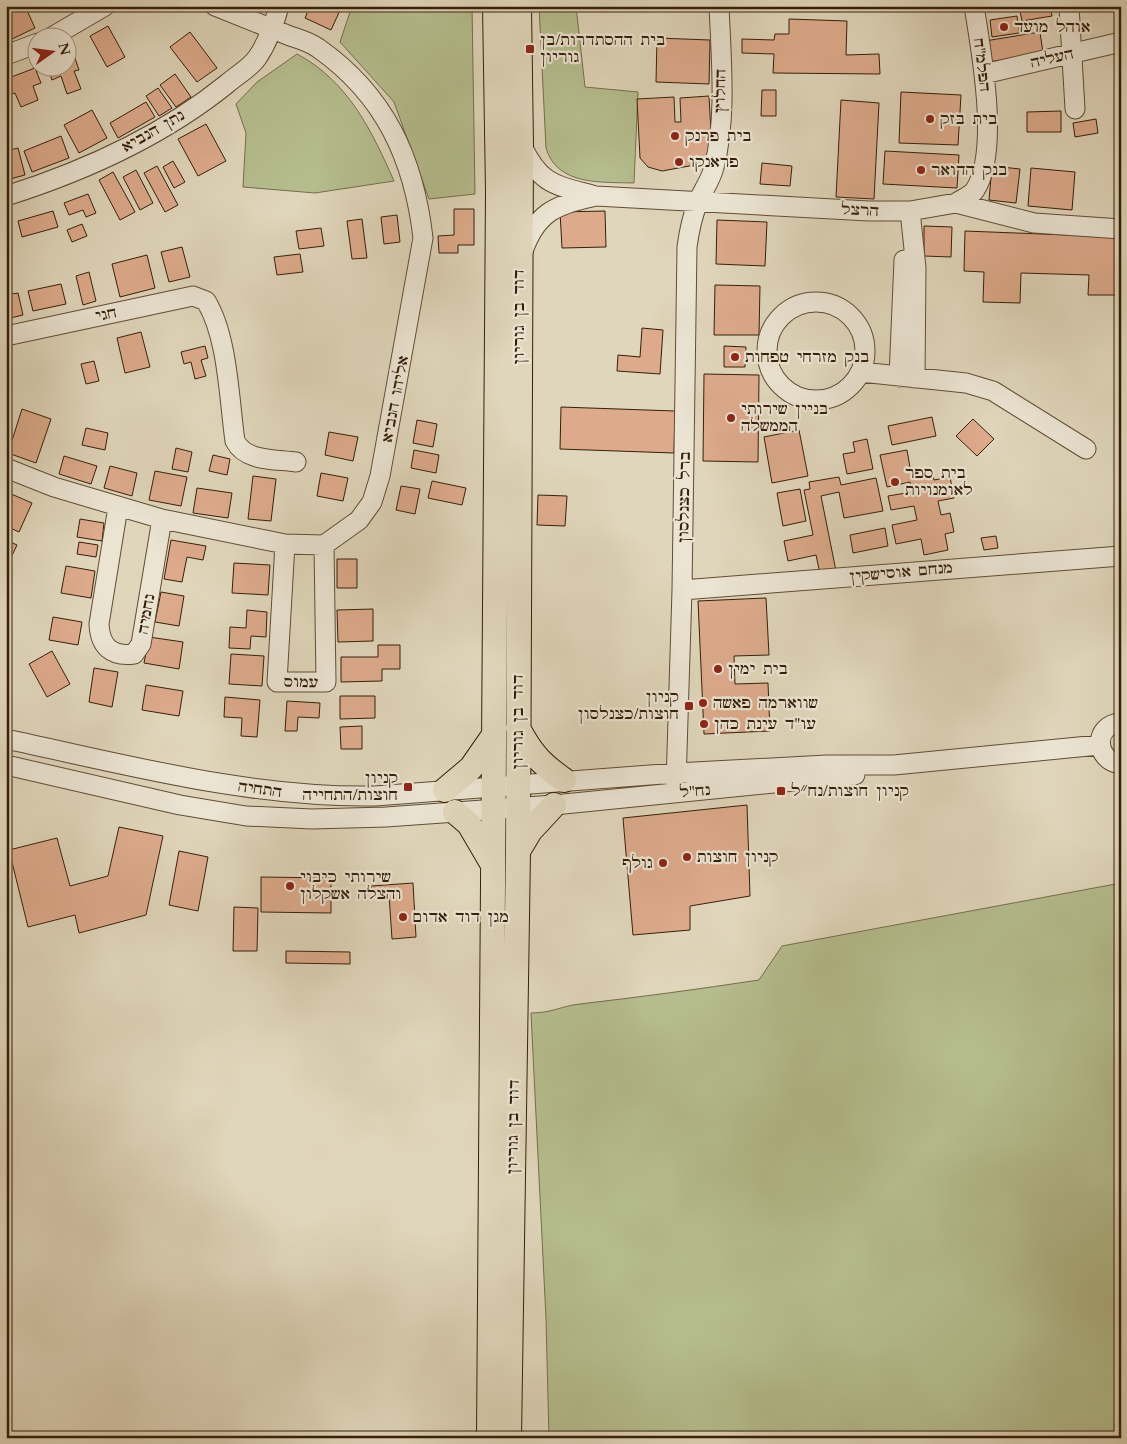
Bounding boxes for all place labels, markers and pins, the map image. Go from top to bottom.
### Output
place label: אוהל מועד [1014,17,1091,37]
marker: אוהל מועד [998,21,1010,33]
place label: בית ההסתדרות/בן גוריון [540,30,666,67]
marker: בית ההסתדרות/בן גוריון [524,43,536,55]
place label: בית בזק [940,109,998,129]
marker: בית בזק [924,113,936,125]
place label: בית פרנק [685,126,752,146]
marker: בית פרנק [669,130,681,142]
place label: פראנקו [689,152,739,172]
marker: פראנקו [673,156,685,168]
place label: בנק הדואר [931,160,1007,180]
marker: בנק הדואר [915,164,927,176]
place label: בנק מזרחי טפחות [745,347,869,367]
marker: בנק מזרחי טפחות [729,351,741,363]
place label: בניין שירותי הממשלה [741,399,828,436]
marker: בניין שירותי הממשלה [725,412,737,424]
place label: בית ספר לאומנויות [905,463,973,500]
marker: בית ספר לאומנויות [889,476,901,488]
place label: בית ימין [728,659,788,679]
marker: בית ימין [712,663,724,675]
place label: קניון חוצות/כצנלסון [578,687,679,724]
place label: שווארמה פאשה [713,693,819,713]
marker: שווארמה פאשה [697,697,709,709]
marker: קניון חוצות/כצנלסון [683,700,695,712]
place label: עו"ד עינת כהן [714,714,816,734]
marker: עו"ד עינת כהן [698,718,710,730]
place label: קניון חוצות/התחייה [303,768,398,805]
marker: קניון חוצות/התחייה [402,781,414,793]
place label: קניון חוצות/נח״ל [791,781,909,801]
marker: קניון חוצות/נח״ל [775,785,787,797]
place label: קניון חוצות [697,847,778,867]
marker: קניון חוצות [681,851,693,863]
place label: גולף [622,853,653,873]
marker: גולף [657,857,669,869]
place label: שירותי כיבוי והצלה אשקלון [300,867,402,904]
marker: שירותי כיבוי והצלה אשקלון [284,880,296,892]
place label: מגן דוד אדום [413,907,509,927]
marker: מגן דוד אדום [397,911,409,923]

